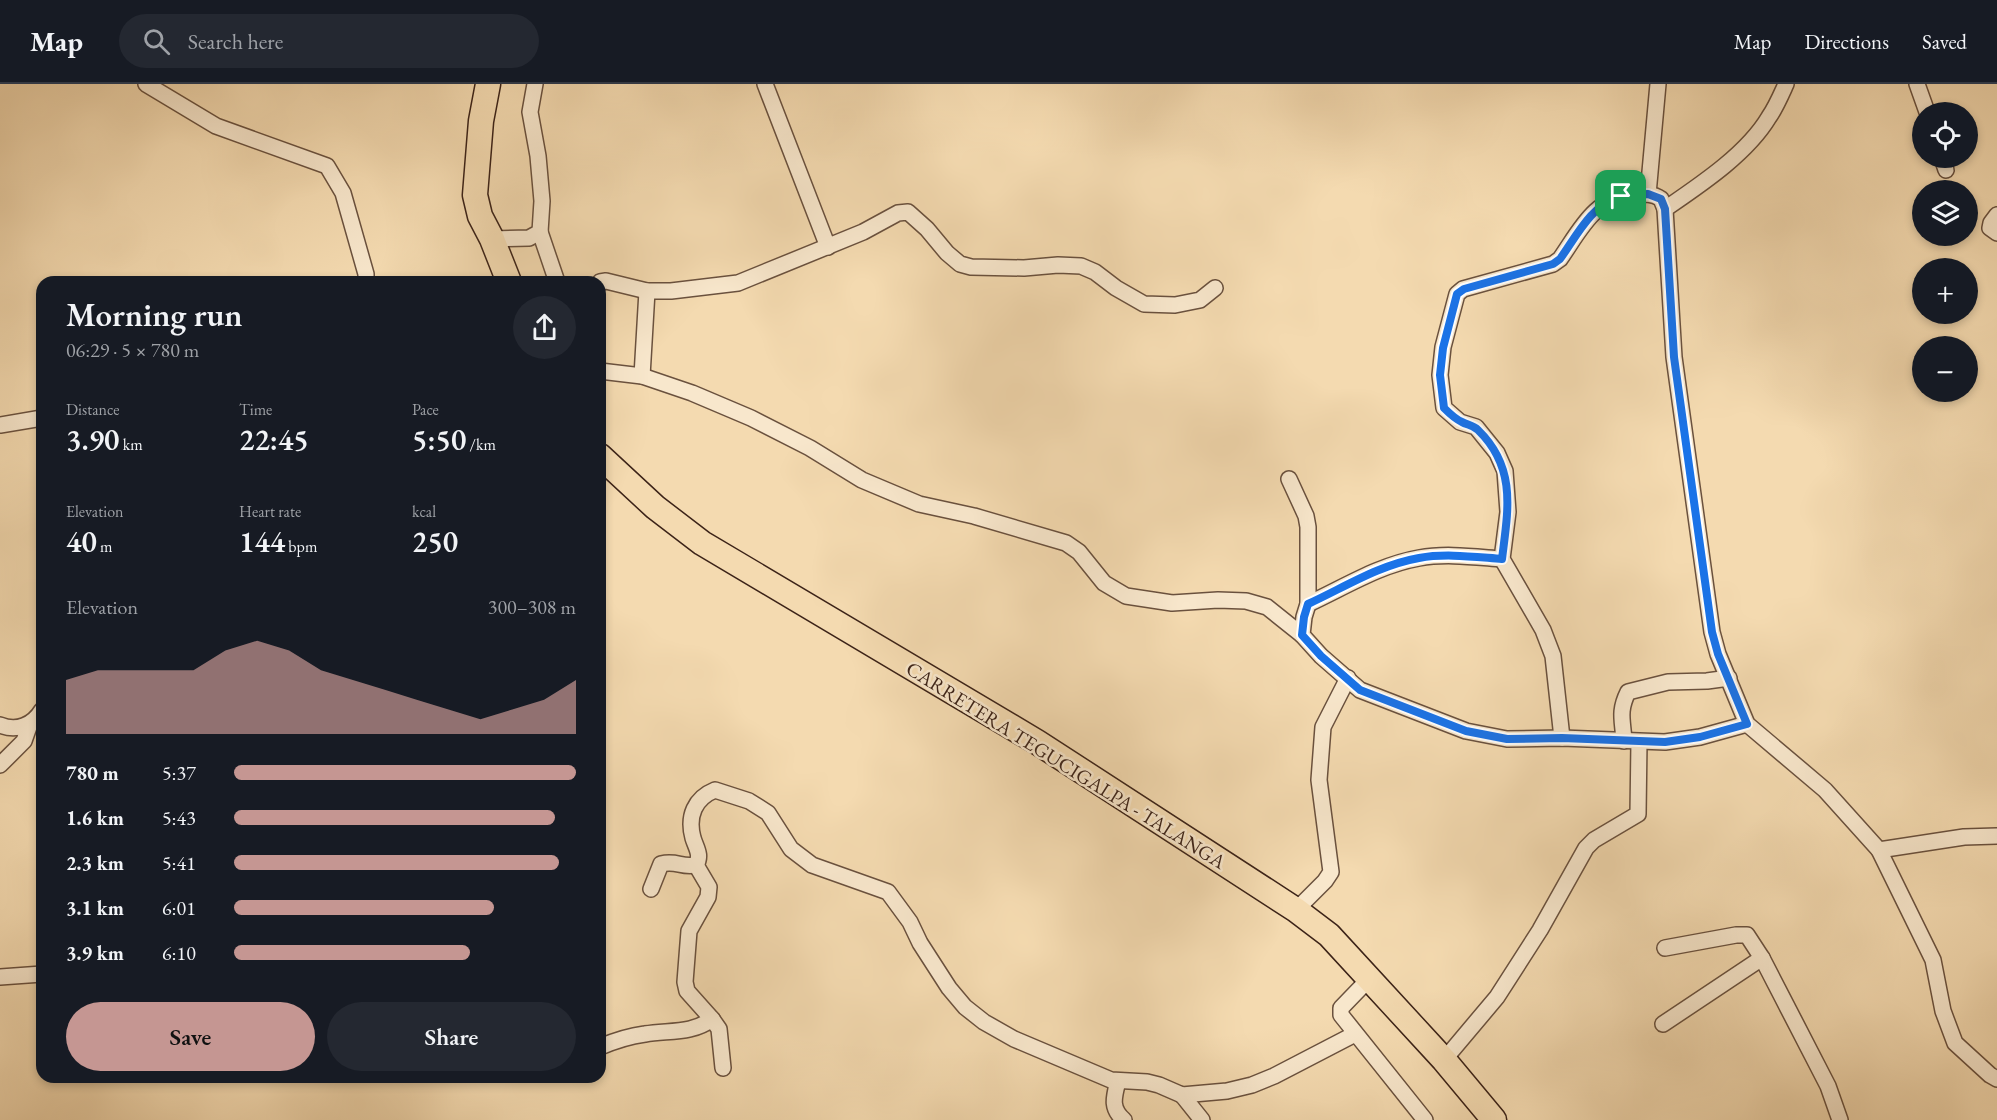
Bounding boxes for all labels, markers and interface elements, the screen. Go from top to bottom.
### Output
search box [119,14,539,68]
text: Map [30,23,83,59]
icon: search [140,25,173,58]
text: Search here [188,27,283,56]
text: Map [1734,28,1771,55]
text: Directions [1804,28,1889,55]
text: Saved [1922,28,1967,55]
map controls [1912,102,1978,402]
button: locate [1912,102,1978,168]
pin [1595,170,1646,221]
icon: arrive [1604,179,1637,212]
button: layers [1912,180,1978,246]
button: + [1912,258,1978,324]
text: Morning run [66,293,243,336]
button: share [513,296,576,359]
button: − [1912,336,1978,402]
text: 06:29 · 5 × 780 m [66,337,199,363]
text: Distance [66,399,119,420]
text: Time [239,399,272,420]
text: Pace [412,399,439,420]
text: 3.90 [66,420,119,459]
text: 22:45 [239,420,309,459]
text: 5:50 [412,420,466,459]
text: km [119,434,143,455]
text: /km [466,434,496,455]
text: Elevation [66,501,124,522]
text: Heart rate [239,501,301,522]
text: kcal [412,501,436,522]
text: 40 [66,522,97,561]
text: 144 [239,522,285,561]
text: 250 [412,522,458,561]
text: m [97,536,112,557]
text: bpm [285,536,317,557]
text: Elevation [66,594,138,620]
text: 300–308 m [488,594,576,620]
street label: CARRETERA TEGUCIGALPA - TALANGA [901,655,1231,875]
text: 780 m [66,760,119,786]
text: 5:37 [162,760,196,786]
text: 1.6 km [66,805,124,831]
text: 5:43 [162,805,196,831]
text: 2.3 km [66,850,124,876]
text: 5:41 [162,850,196,876]
text: 3.1 km [66,895,124,921]
text: 6:01 [162,895,196,921]
text: 3.9 km [66,940,124,966]
text: 6:10 [162,940,196,966]
button: Save [66,1002,315,1071]
button: Share [327,1002,576,1071]

